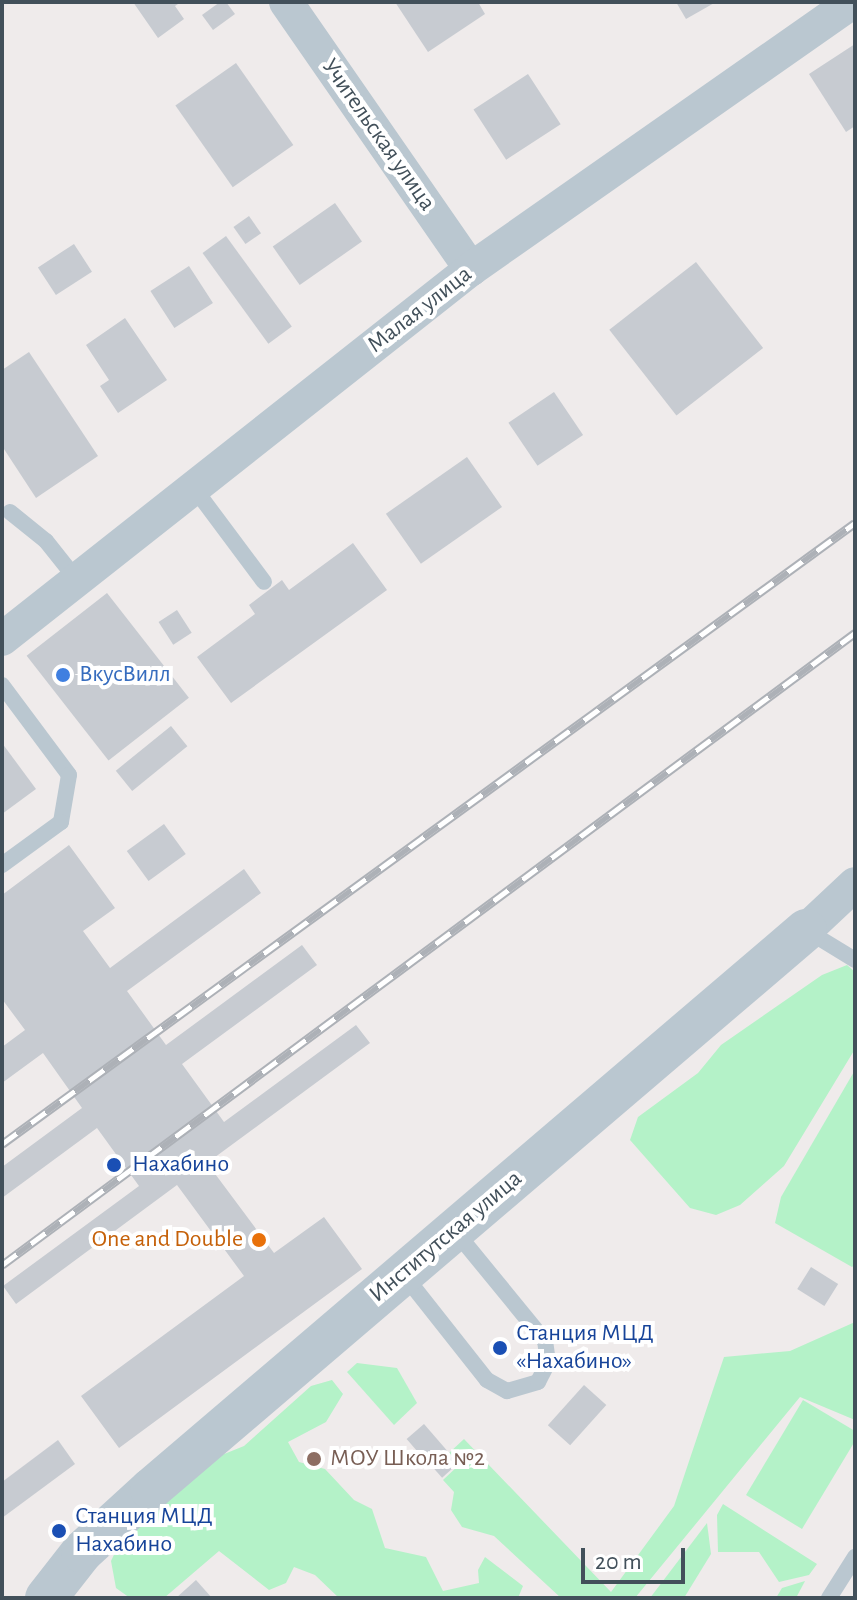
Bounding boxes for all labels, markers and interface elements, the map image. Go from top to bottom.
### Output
street label: Учительская улица [315,53,441,217]
street label: Малая улица [362,260,478,360]
place label: ВкусВилл [79,661,171,689]
marker: ВкусВилл [54,666,72,684]
place label: Нахабино [132,1151,229,1179]
marker: Нахабино [103,1154,125,1176]
street label: Институтская улица [364,1165,528,1309]
place label: One and Double [92,1226,243,1254]
marker: One and Double [250,1231,268,1249]
place label: Станция МЦД «Нахабино» [516,1320,654,1376]
marker: Станция МЦД «Нахабино» [491,1339,509,1357]
place label: МОУ Школа №2 [330,1445,485,1473]
marker: МОУ Школа №2 [305,1450,323,1468]
place label: Станция МЦД Нахабино [75,1503,213,1559]
marker: Станция МЦД Нахабино [50,1522,68,1540]
scale bar [585,1532,689,1582]
text: 20 m [595,1550,642,1574]

